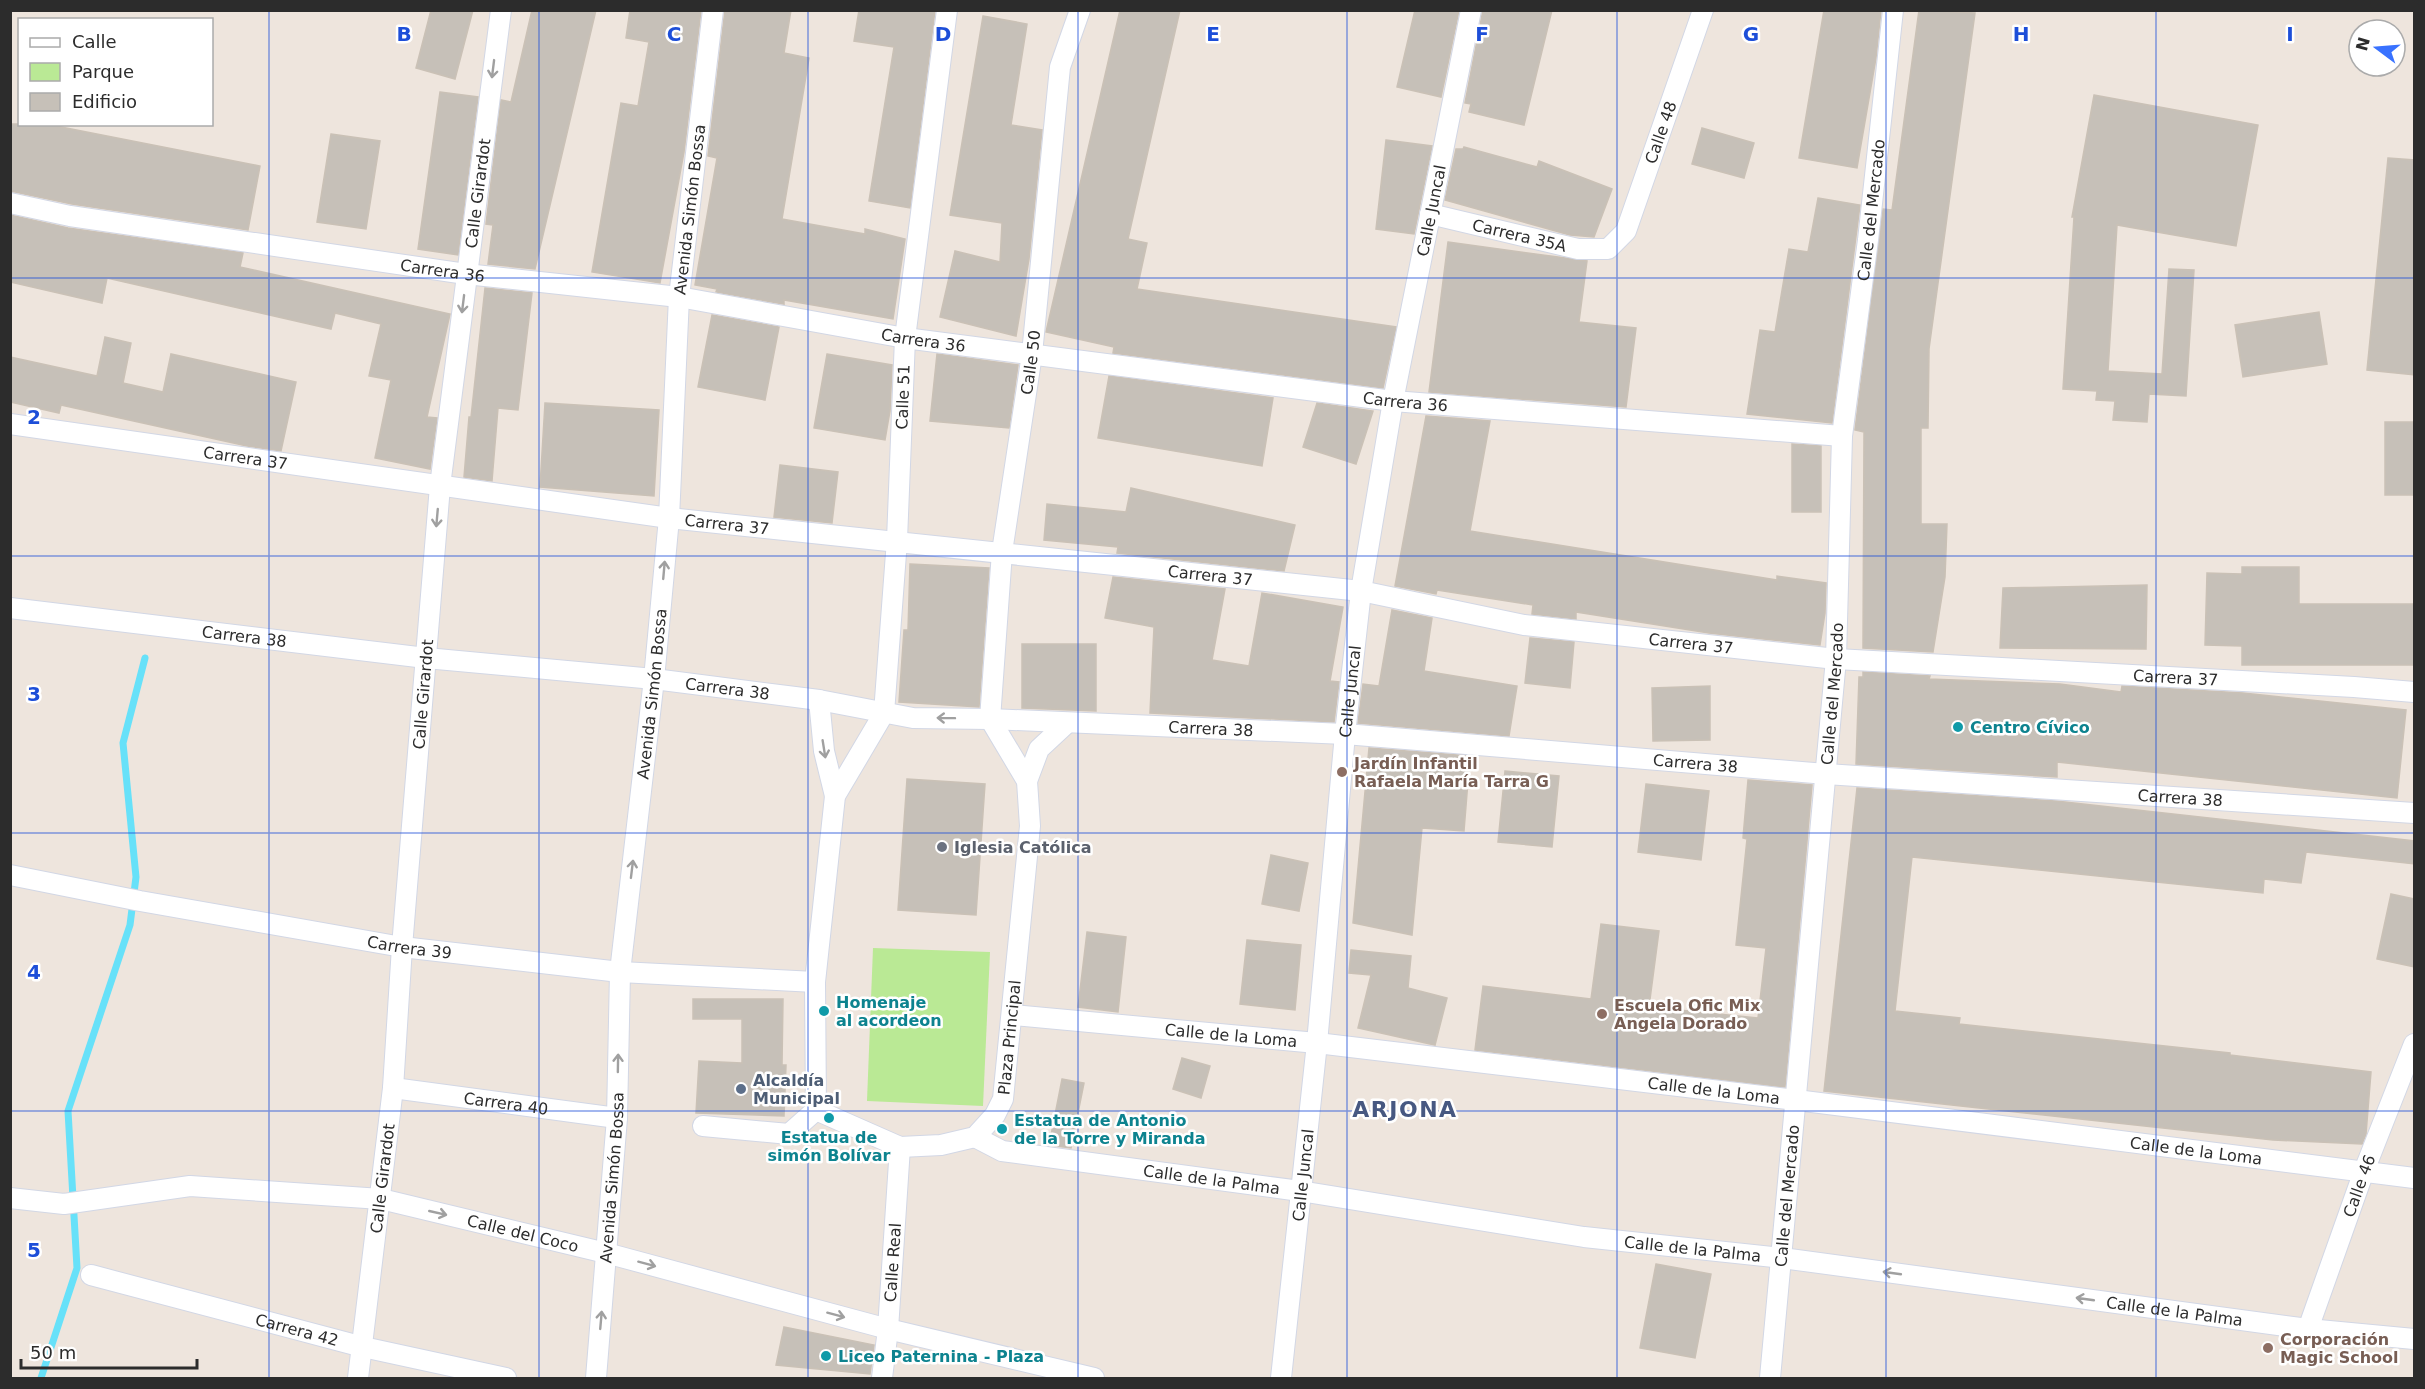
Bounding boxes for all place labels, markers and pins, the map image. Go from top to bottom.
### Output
place label: Centro Cívico [1970,718,2090,737]
marker: Centro Cívico [1951,720,1965,734]
place label: Jardín Infantil Rafaela María Tarra G [1353,754,1549,791]
marker: Jardín Infantil Rafaela María Tarra G [1335,765,1349,779]
place label: Iglesia Católica [954,838,1092,857]
marker: Iglesia Católica [935,840,949,854]
place label: Homenaje al acordeon [836,993,942,1030]
place label: Escuela Ofic Mix Angela Dorado [1614,996,1761,1033]
marker: Homenaje al acordeon [817,1004,831,1018]
marker: Escuela Ofic Mix Angela Dorado [1595,1007,1609,1021]
place label: Alcaldía Municipal [753,1071,840,1108]
marker: Alcaldía Municipal [734,1082,748,1096]
marker: Estatua de simón Bolívar [822,1111,836,1125]
place label: Estatua de Antonio de la Torre y Miranda [1014,1111,1205,1148]
marker: Estatua de Antonio de la Torre y Miranda [995,1122,1009,1136]
place label: Estatua de simón Bolívar [768,1128,891,1165]
place label: Corporación Magic School [2280,1330,2399,1367]
marker: Corporación Magic School [2261,1341,2275,1355]
place label: Liceo Paternina - Plaza [838,1347,1044,1366]
marker: Liceo Paternina - Plaza [819,1349,833,1363]

